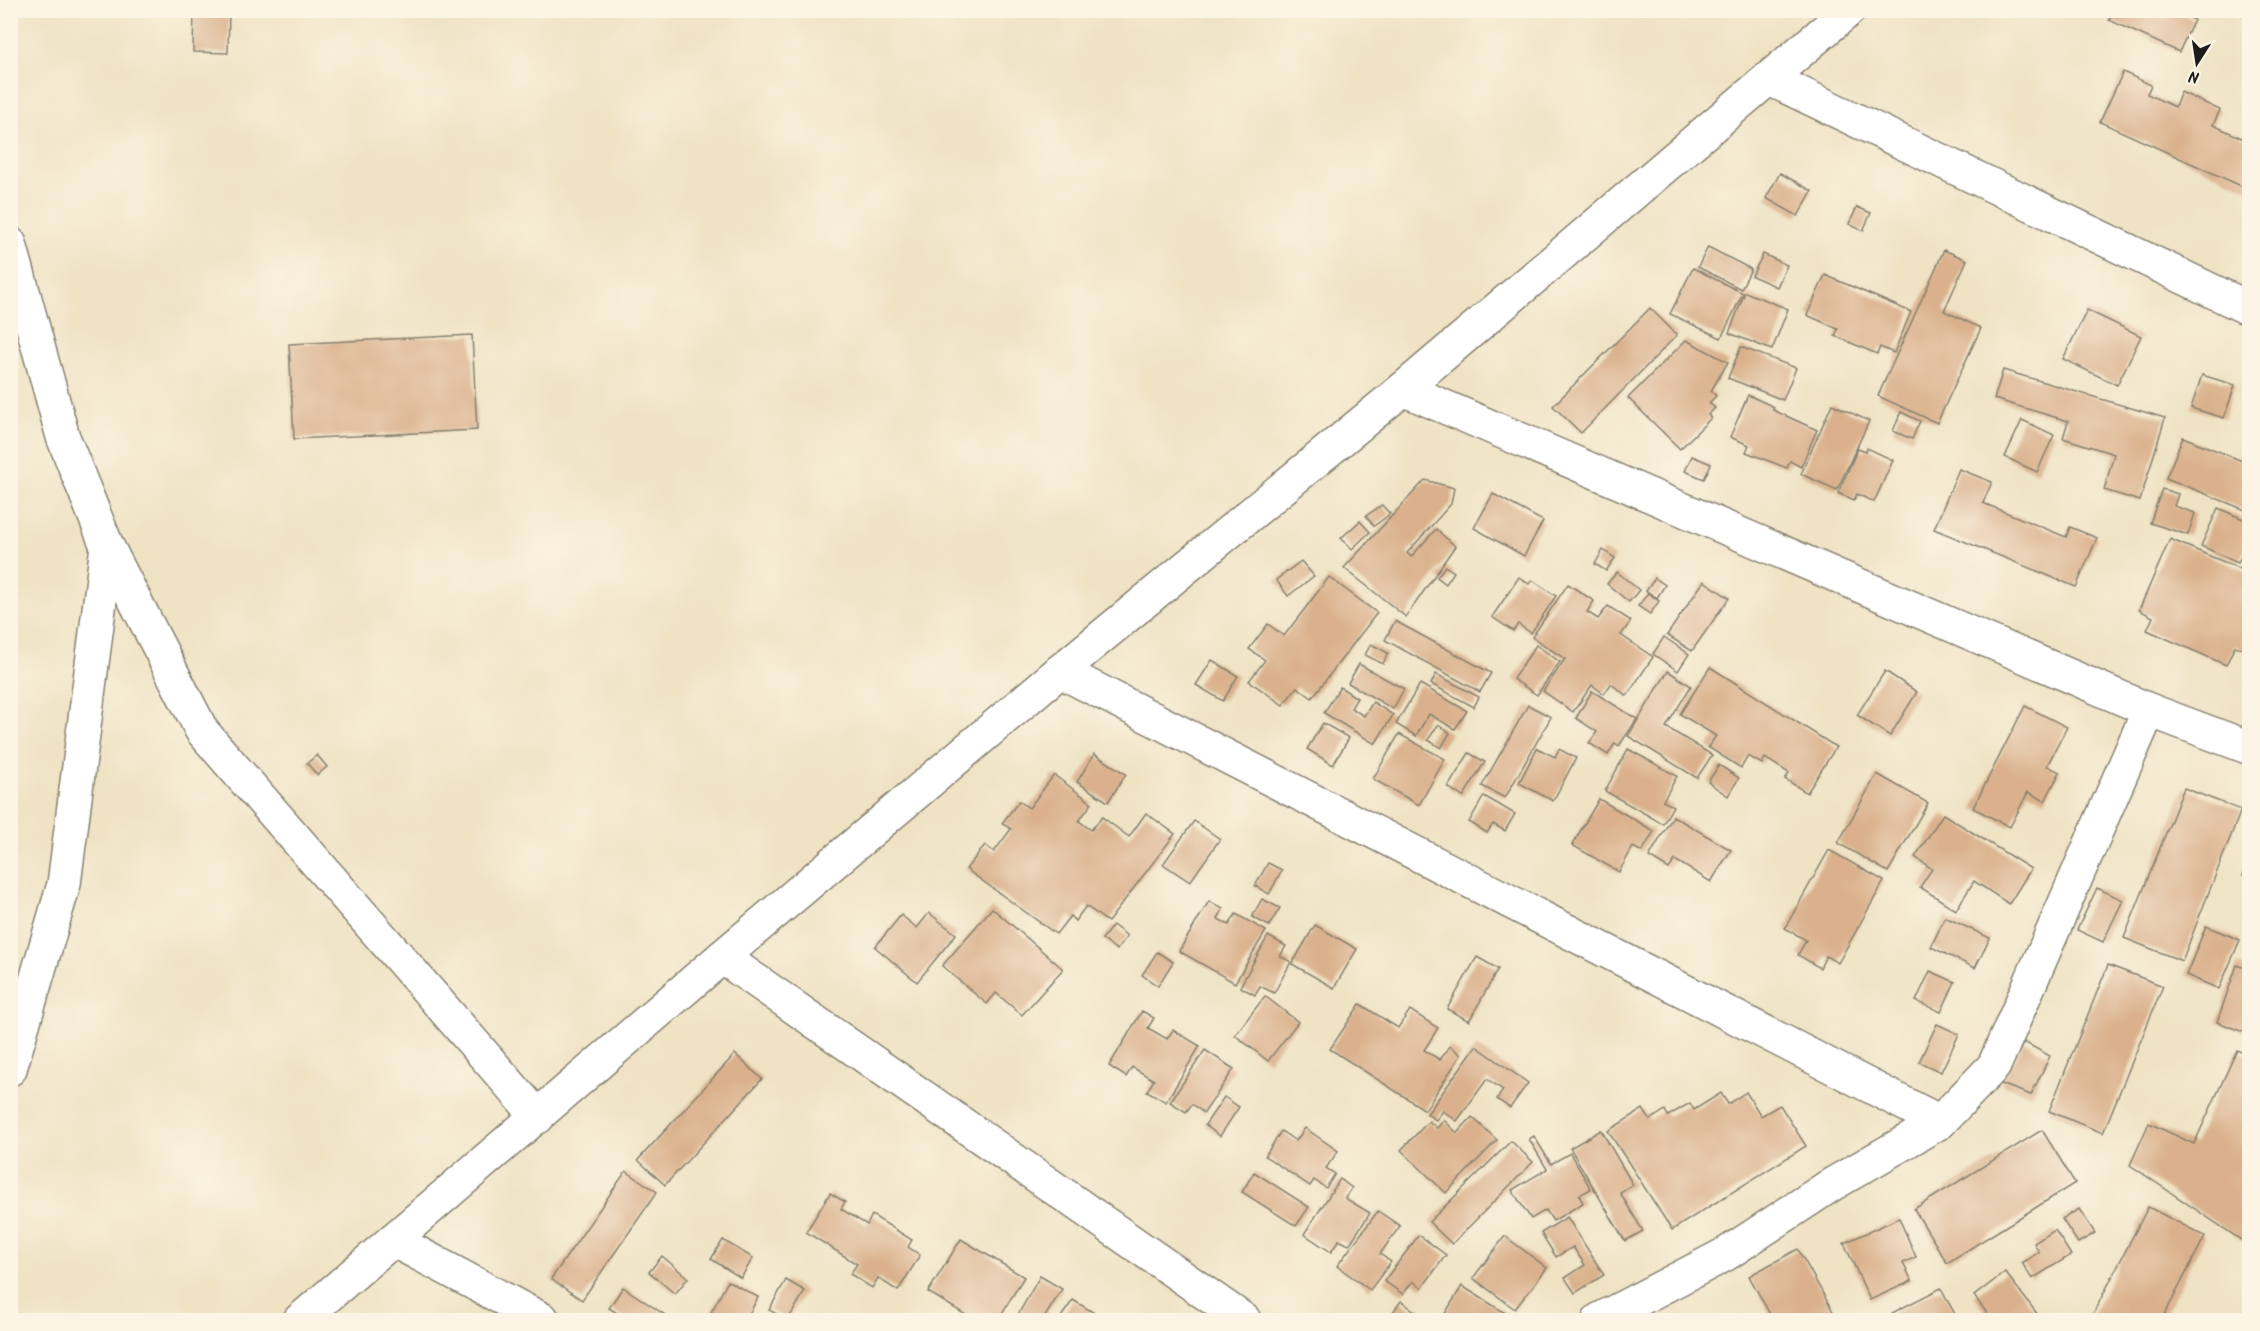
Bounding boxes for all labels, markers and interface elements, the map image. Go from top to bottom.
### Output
north arrow [2167,33,2227,93]
text: N [2187,63,2202,89]

